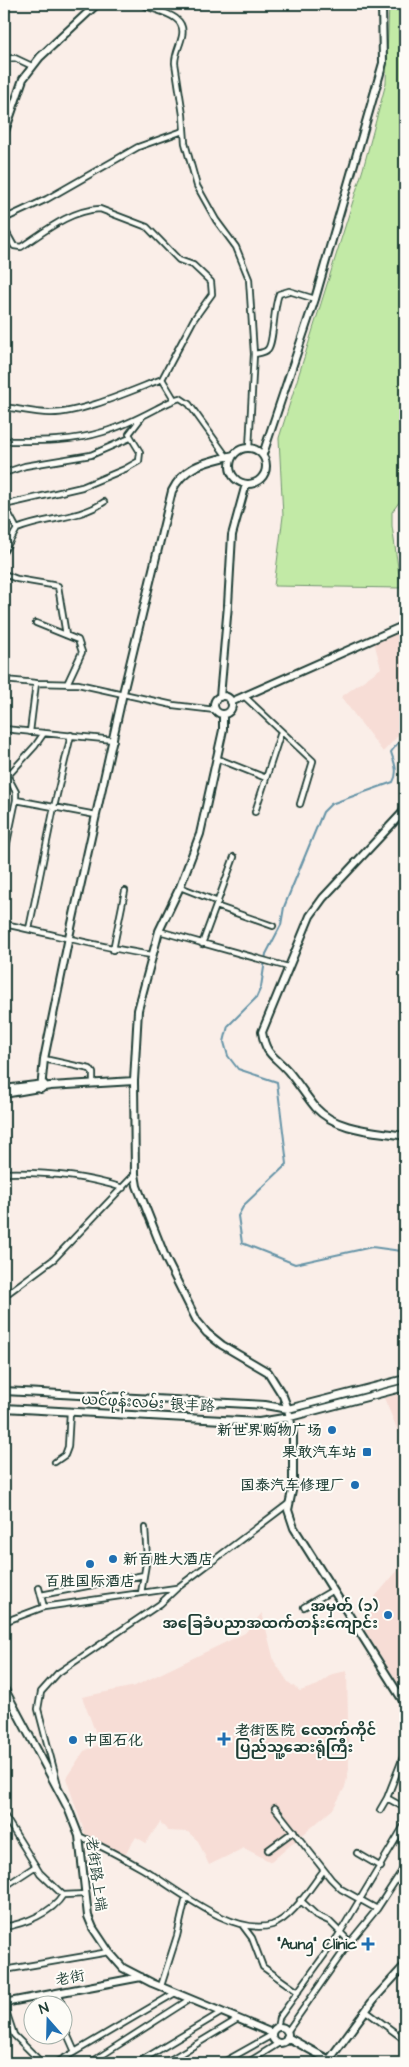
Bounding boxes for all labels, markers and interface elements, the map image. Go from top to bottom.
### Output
street label: ယင်ဖုန်းလမ်း 银丰路 [81,1389,215,1418]
place label: 新世界购物广场 [217,1420,322,1441]
marker: 新世界购物广场 [326,1424,338,1436]
place label: 果敢汽车站 [282,1442,357,1463]
marker: 果敢汽车站 [361,1446,373,1458]
place label: 国泰汽车修理厂 [240,1475,345,1496]
marker: 国泰汽车修理厂 [349,1479,361,1491]
place label: 新百胜大酒店 [123,1549,213,1570]
marker: 新百胜大酒店 [107,1553,119,1565]
marker: 百胜国际酒店 [84,1558,96,1570]
place label: 百胜国际酒店 [45,1571,135,1592]
place label: အမှတ် (၁) အခြေခံပညာအထက်တန်းကျောင်း [163,1596,379,1635]
marker: အမှတ် (၁) အခြေခံပညာအထက်တန်းကျောင်း [382,1609,394,1621]
place label: 老街医院 လောက်ကိုင် ပြည်သူ့ဆေးရုံကြီး [235,1720,377,1759]
place label: 中国石化 [83,1730,143,1751]
marker: 老街医院 လောက်ကိုင် ပြည်သူ့ဆေးရုံကြီး [217,1732,231,1746]
marker: 中国石化 [67,1734,79,1746]
street label: 老街路上端 [80,1835,112,1913]
place label: "Aung" Clinic [277,1934,357,1957]
marker: "Aung" Clinic [361,1937,375,1951]
street label: 老街 [53,1965,87,1991]
north arrow [22,1994,72,2044]
text: N [36,1998,52,2020]

